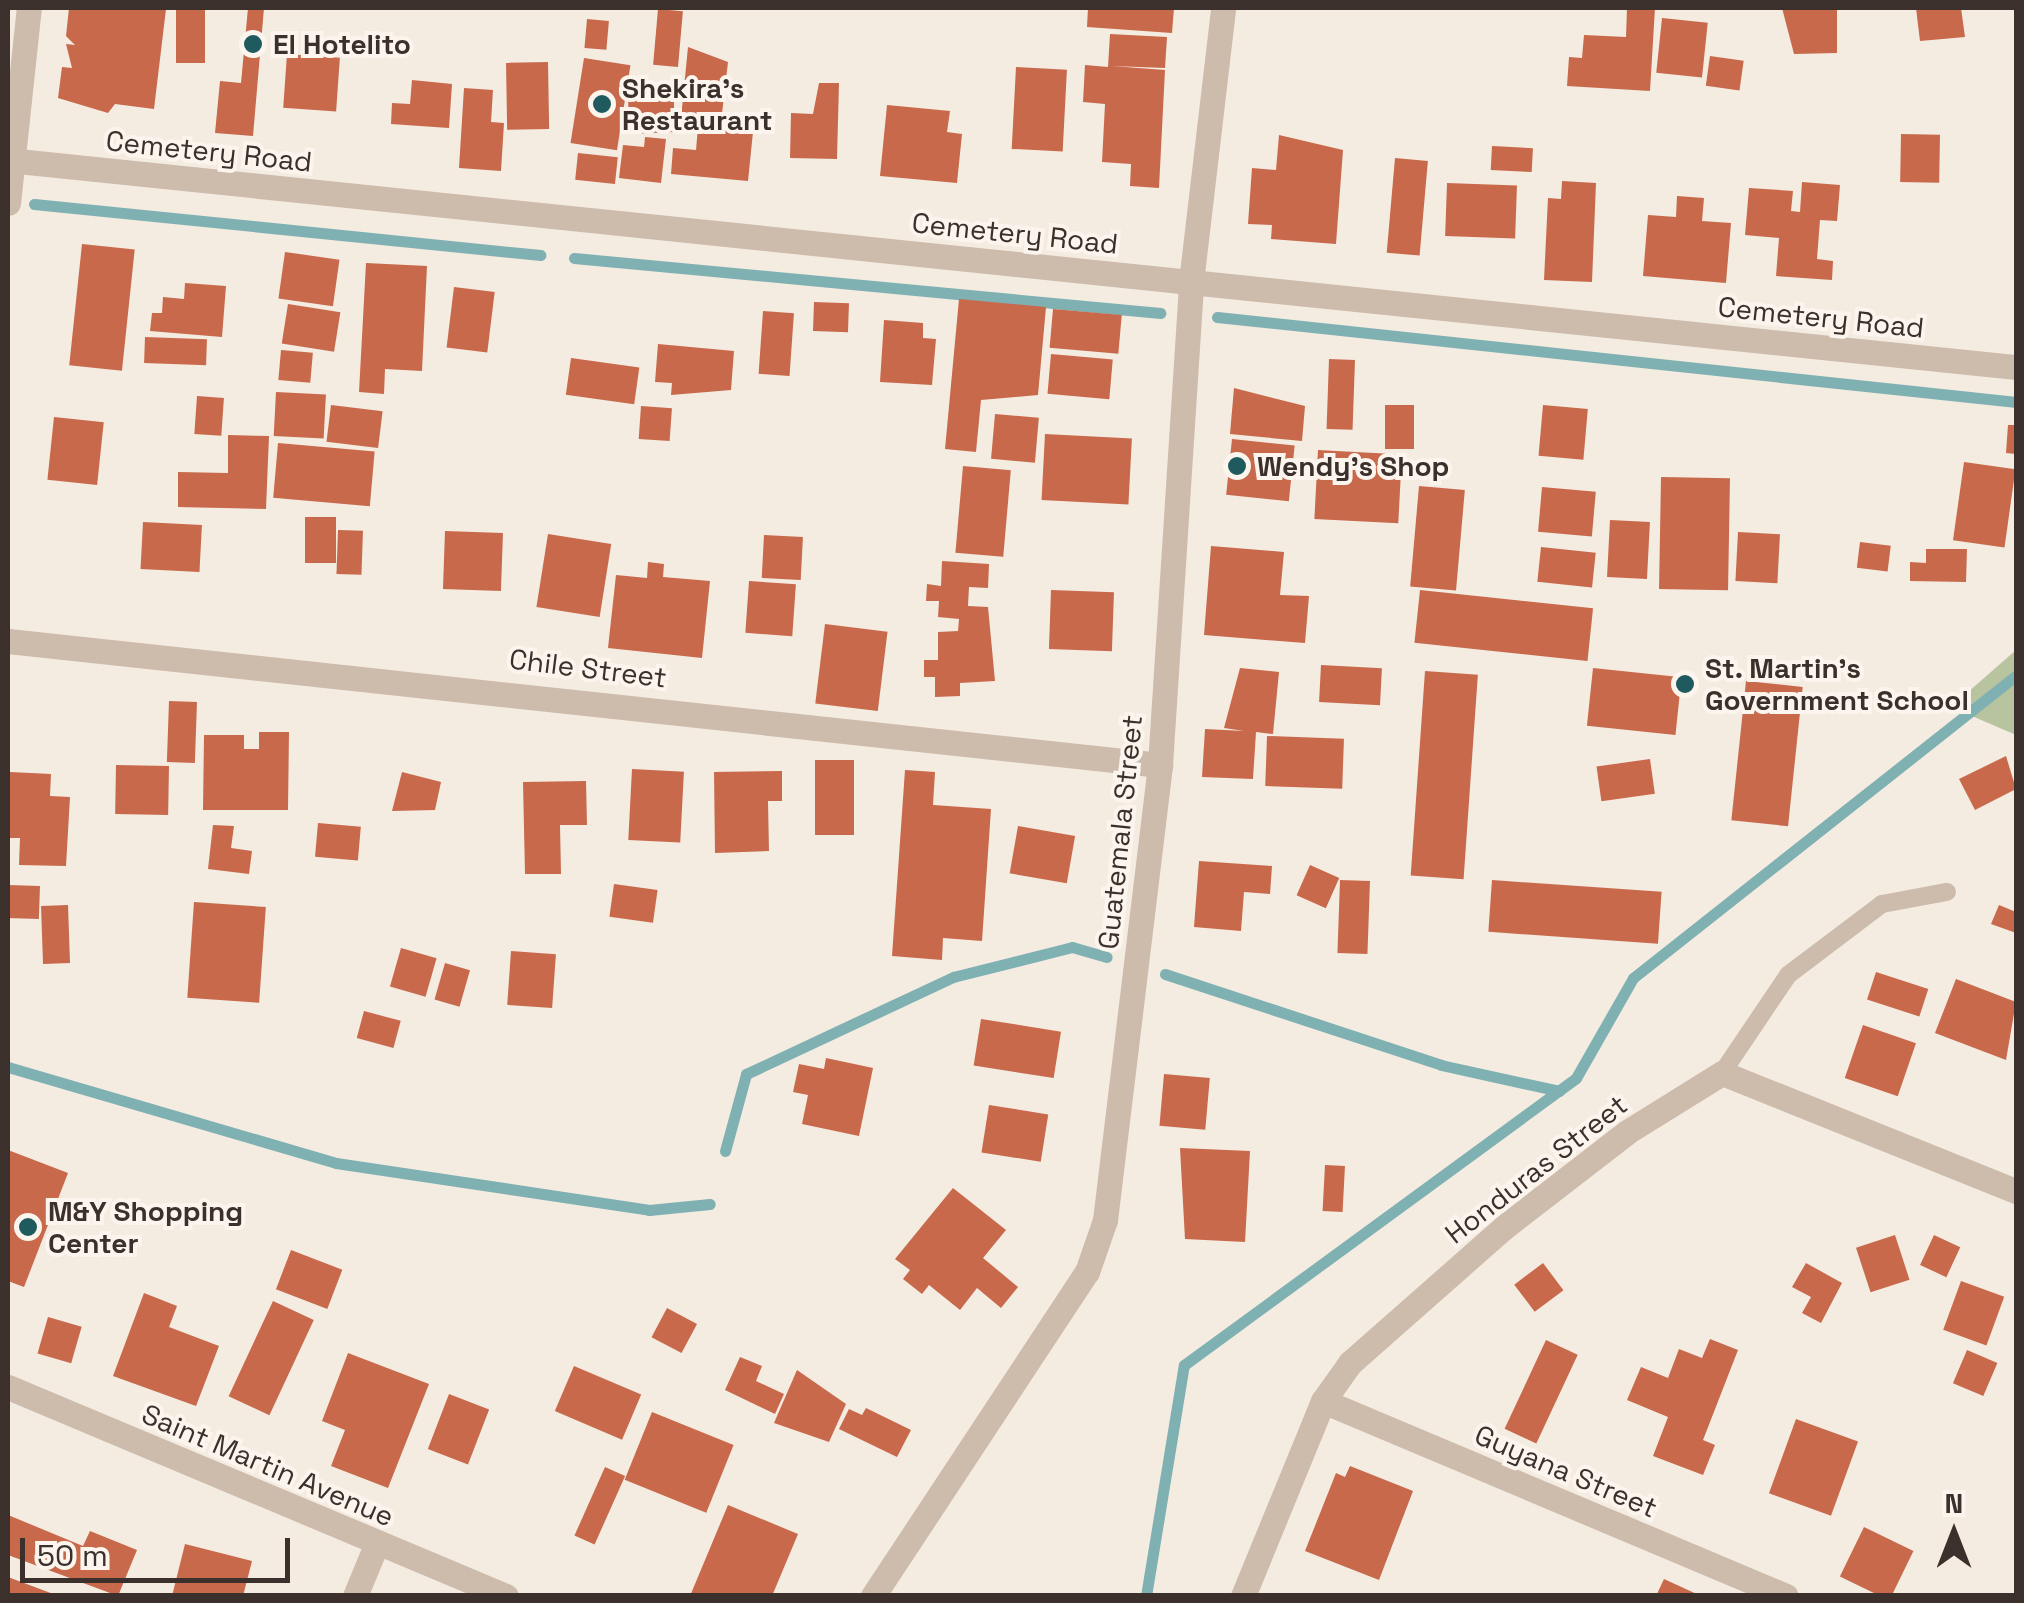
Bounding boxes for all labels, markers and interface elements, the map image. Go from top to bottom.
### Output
place label: El Hotelito [273,27,411,61]
marker: El Hotelito [242,33,264,55]
place label: Shekira's Restaurant [622,71,773,137]
marker: Shekira's Restaurant [591,93,613,115]
street label: Cemetery Road [104,123,314,179]
street label: Cemetery Road [910,205,1120,261]
street label: Cemetery Road [1716,289,1926,345]
place label: Wendy's Shop [1257,449,1449,483]
marker: Wendy's Shop [1226,455,1248,477]
street label: Chile Street [507,642,669,694]
place label: St. Martin's Government School [1705,651,1969,717]
marker: St. Martin's Government School [1674,673,1696,695]
street label: Guatemala Street [1091,713,1149,951]
street label: Honduras Street [1438,1088,1634,1250]
place label: M&Y Shopping Center [48,1194,243,1260]
marker: M&Y Shopping Center [17,1216,39,1238]
street label: Saint Martin Avenue [137,1397,399,1533]
street label: Guyana Street [1470,1417,1662,1525]
north arrow [1904,1483,2004,1583]
text: N [1945,1485,1963,1521]
scale bar [25,1518,295,1580]
text: 50 m [37,1536,108,1575]

